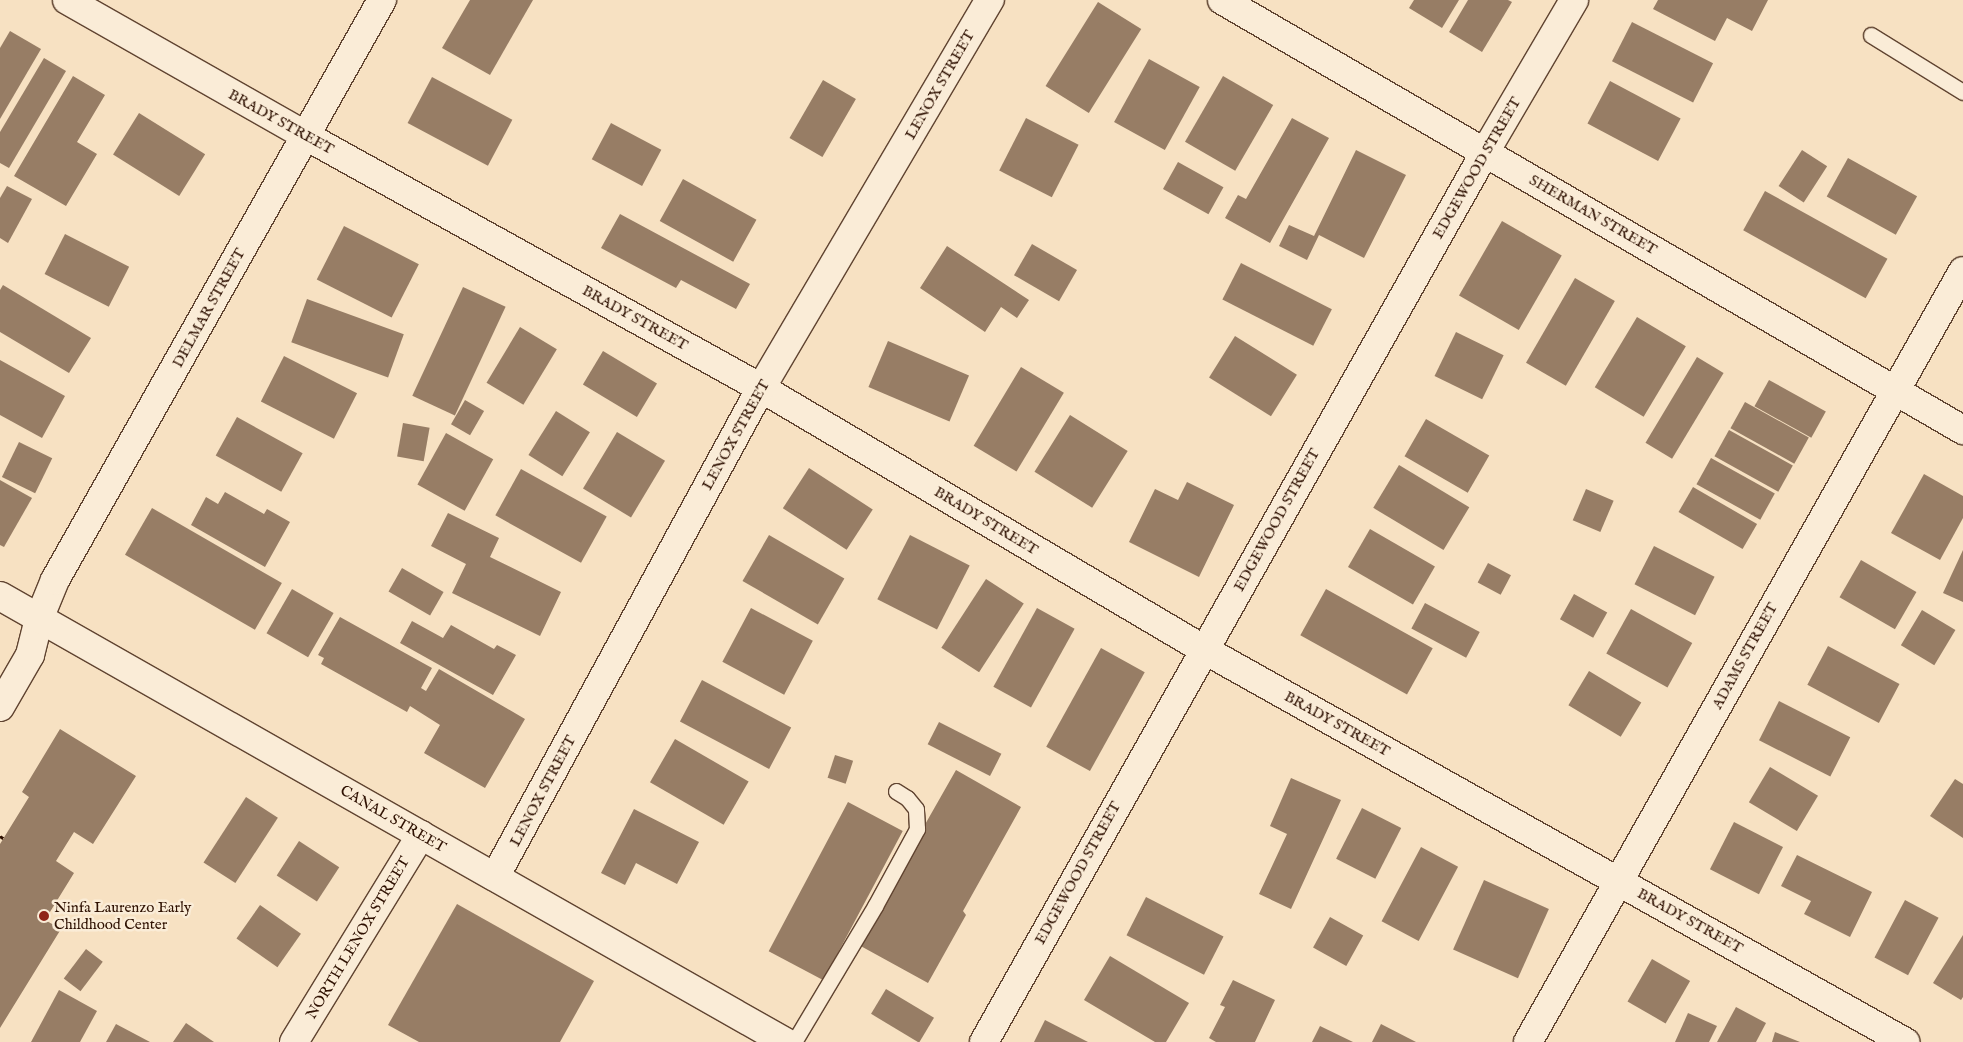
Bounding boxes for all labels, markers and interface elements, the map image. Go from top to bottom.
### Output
street label: LENOX STREET [901,27,979,143]
street label: BRADY STREET [225,86,337,158]
street label: EDGEWOOD STREET [1429,94,1525,242]
street label: SHERMAN STREET [1526,171,1660,259]
street label: DELMAR STREET [169,245,249,371]
street label: BRADY STREET [579,282,691,354]
street label: LENOX STREET [698,377,774,493]
street label: EDGEWOOD STREET [1230,445,1324,595]
street label: BRADY STREET [931,483,1041,559]
street label: ADAMS STREET [1708,600,1782,712]
street label: BRADY STREET [1281,688,1393,760]
street label: LENOX STREET [506,732,580,850]
street label: CANAL STREET [337,781,449,857]
street label: EDGEWOOD STREET [1031,798,1125,948]
street label: NORTH LENOX STREET [302,854,414,1022]
street label: BRADY STREET [1634,885,1746,957]
place label: Ninfa Laurenzo Early Childhood Center [54,898,191,933]
marker: Ninfa Laurenzo Early Childhood Center [38,910,50,922]

